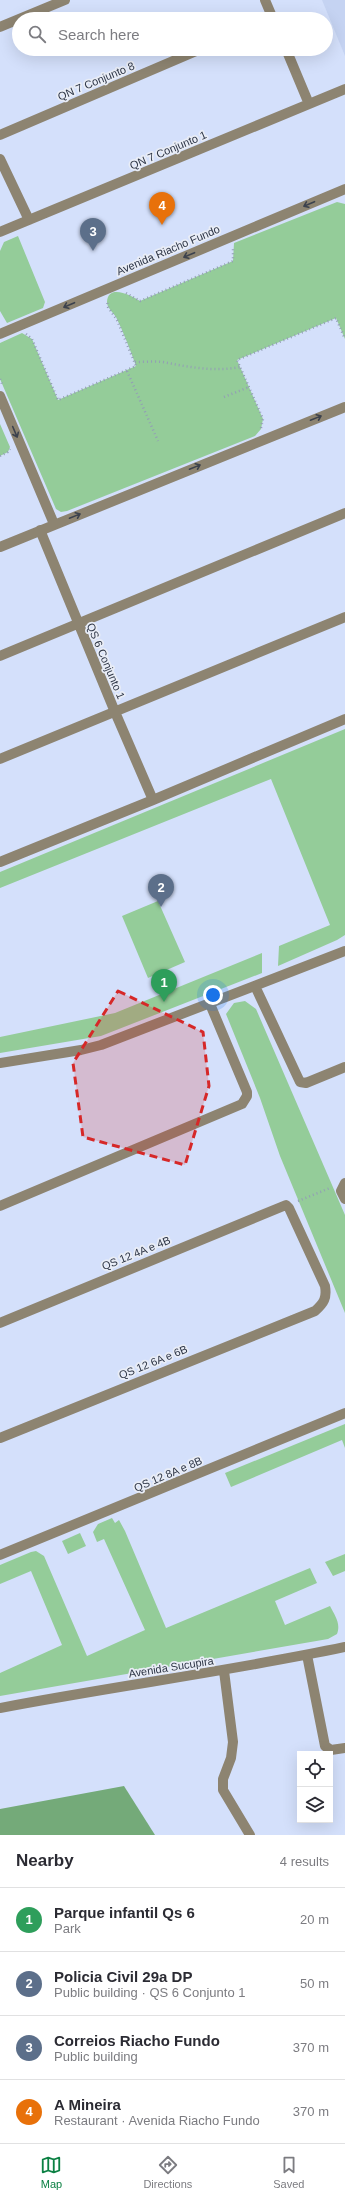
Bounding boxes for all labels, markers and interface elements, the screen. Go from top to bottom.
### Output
search box [12,12,333,56]
icon: search [26,23,48,45]
text: Search here [58,26,140,43]
street label: QN 7 Conjunto 8 [56,59,136,103]
street label: QN 7 Conjunto 1 [128,128,208,172]
pin: 4 [149,192,175,225]
one-way arrow [303,201,315,208]
pin: 3 [80,218,106,251]
street label: Avenida Riacho Fundo [115,223,221,277]
one-way arrow [184,251,196,259]
one-way arrow [64,302,76,309]
one-way arrow [309,414,321,422]
one-way arrow [12,425,19,437]
one-way arrow [189,463,201,471]
one-way arrow [68,512,80,519]
street label: QS 6 Conjunto 1 [85,621,127,701]
pin: 2 [148,874,174,907]
pin: 1 [151,969,177,1002]
your location [203,985,223,1005]
street label: QS 12 4A e 4B [100,1234,172,1272]
street label: QS 12 6A e 6B [117,1343,189,1381]
street label: QS 12 8A e 8B [132,1454,204,1494]
street label: Avenida Sucupira [128,1654,215,1680]
map controls [297,1751,333,1823]
button: locate [297,1751,333,1787]
button: layers [297,1787,333,1823]
text: Nearby [16,1851,74,1870]
text: 4 results [280,1854,329,1869]
text: Parque infantil Qs 6 [54,1904,195,1921]
text: 1 [25,1912,33,1927]
text: 20 m [300,1912,329,1927]
text: Park [54,1921,81,1936]
text: Policia Civil 29a DP [54,1968,192,1985]
text: 2 [25,1976,33,1991]
text: 50 m [300,1976,329,1991]
text: Public building · QS 6 Conjunto 1 [54,1985,246,2000]
text: Correios Riacho Fundo [54,2032,220,2049]
text: 3 [25,2040,33,2055]
text: 370 m [293,2040,329,2055]
text: Public building [54,2049,138,2064]
text: A Mineira [54,2096,121,2113]
text: 4 [25,2104,33,2119]
text: 370 m [293,2104,329,2119]
text: Restaurant · Avenida Riacho Fundo [54,2113,260,2128]
tab: Map [40,2154,62,2190]
tab: Directions [143,2154,192,2190]
tab: Saved [273,2154,304,2190]

